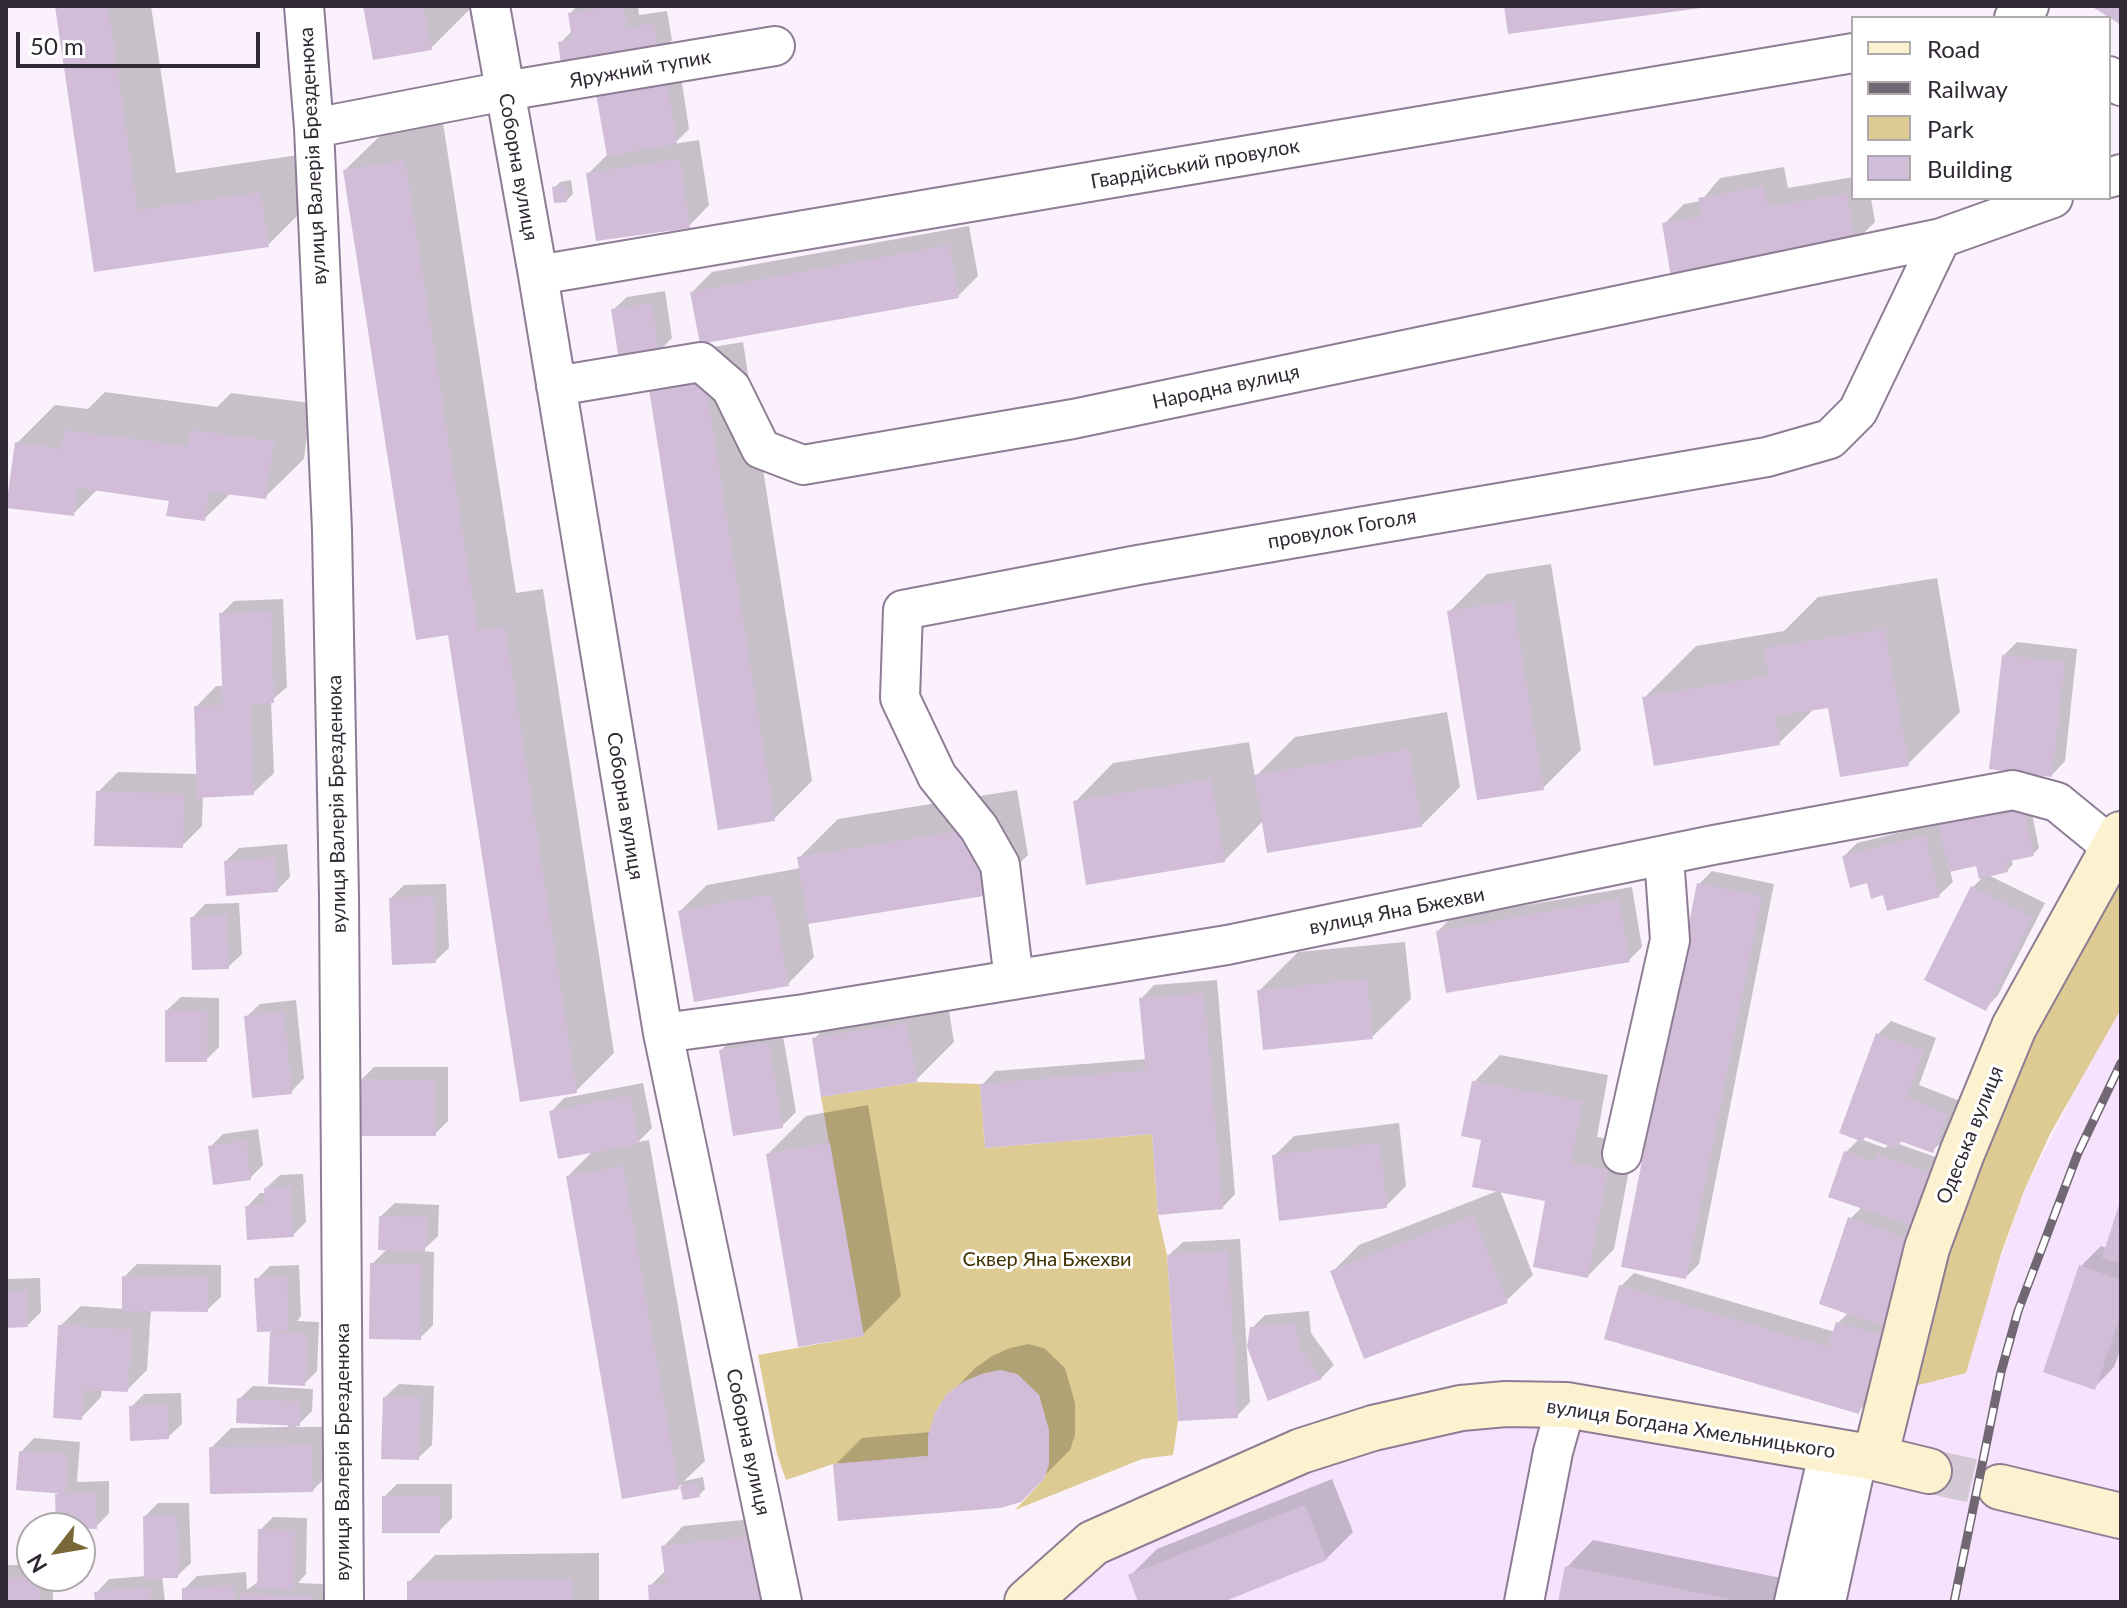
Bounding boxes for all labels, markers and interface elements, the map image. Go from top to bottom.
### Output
scale bar [20,16,264,66]
legend [1851,16,2111,200]
street label: вулиця Валерія Брезденюка [294,26,332,286]
text: 50 m [30,31,84,60]
text: Road [1927,34,1980,63]
street label: Яружний тупик [567,45,713,93]
text: Railway [1927,74,2008,103]
street label: Соборна вулиця [493,91,543,243]
text: Park [1927,114,1974,143]
street label: Гвардійський провулок [1089,134,1301,194]
text: Building [1927,154,2012,183]
street label: Народна вулиця [1150,360,1302,414]
street label: провулок Гоголя [1266,504,1418,554]
street label: вулиця Валерія Брезденюка [323,675,351,933]
street label: Соборна вулиця [601,730,649,882]
street label: вулиця Яна Бжехви [1307,882,1487,940]
street label: Одеська вулиця [1931,1063,2009,1207]
park label: Сквер Яна Бжехви [962,1248,1132,1272]
street label: вулиця Валерія Брезденюка [331,1323,355,1581]
street label: Соборна вулиця [721,1367,775,1517]
street label: вулиця Богдана Хмельницького [1545,1394,1837,1464]
north arrow [16,1512,96,1592]
text: N [21,1549,53,1578]

